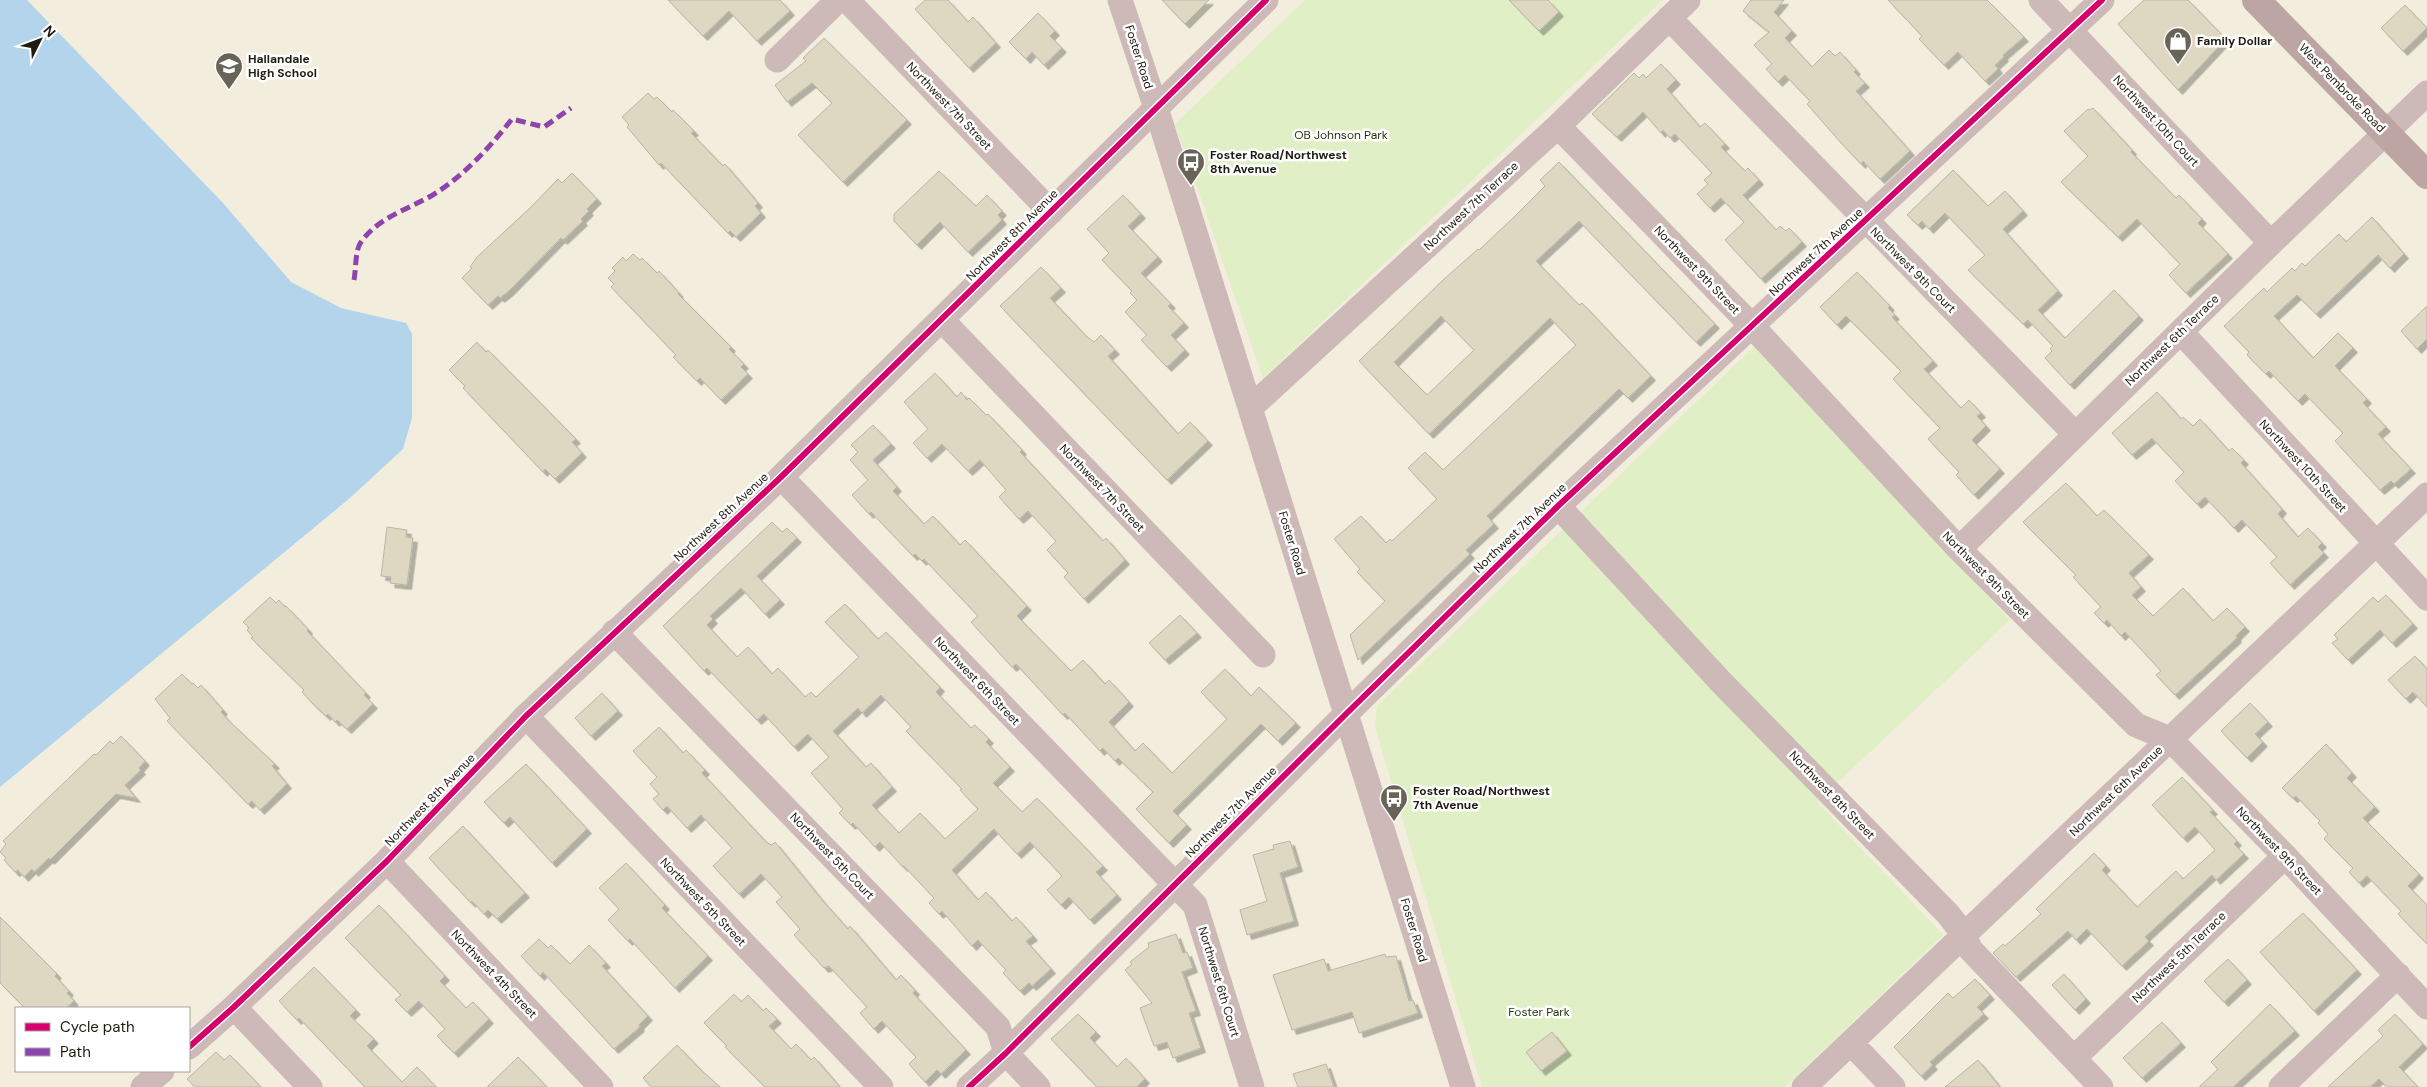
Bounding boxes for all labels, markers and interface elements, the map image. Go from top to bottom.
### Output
north arrow [15,15,65,65]
text: N [40,21,60,41]
street label: Foster Road [1121,23,1157,91]
shop icon: Family Dollar [2163,26,2193,65]
place label: Family Dollar [2197,33,2272,49]
street label: West Pembroke Road [2295,40,2389,136]
school or university icon: Hallandale High School [214,51,244,90]
place label: Hallandale High School [248,51,317,81]
street label: Northwest 7th Street [903,59,995,154]
street label: Northwest 10th Court [2109,72,2203,170]
park label: OB Johnson Park [1294,127,1388,143]
bus stop icon: Foster Road/Northwest 8th Avenue [1176,147,1206,186]
place label: Foster Road/Northwest 8th Avenue [1210,147,1347,177]
street label: Northwest 7th Terrace [1420,158,1522,254]
street label: Northwest 8th Avenue [963,185,1062,284]
street label: Northwest 7th Avenue [1766,204,1867,300]
street label: Northwest 9th Street [1651,222,1744,318]
street label: Northwest 9th Court [1867,224,1959,316]
street label: Northwest 6th Terrace [2122,291,2223,389]
street label: Northwest 10th Street [2256,416,2351,516]
street label: Northwest 7th Street [1056,441,1148,536]
street label: Northwest 8th Avenue [670,469,772,565]
street label: Northwest 7th Avenue [1470,479,1570,576]
street label: Foster Road [1275,509,1309,577]
street label: Northwest 9th Street [1939,528,2033,622]
street label: Northwest 6th Street [931,633,1024,729]
street label: Northwest 6th Avenue [2066,742,2166,840]
street label: Northwest 8th Street [1786,747,1879,843]
street label: Northwest 8th Avenue [381,750,479,850]
street label: Northwest 7th Avenue [1182,763,1280,861]
bus stop icon: Foster Road/Northwest 7th Avenue [1379,783,1409,822]
place label: Foster Road/Northwest 7th Avenue [1413,783,1550,813]
street label: Northwest 9th Street [2233,803,2326,899]
street label: Northwest 5th Court [786,809,878,903]
street label: Northwest 5th Street [657,854,750,950]
street label: Foster Road [1397,896,1431,964]
street label: Northwest 5th Terrace [2129,908,2229,1006]
street label: Northwest 6th Court [1195,925,1244,1040]
street label: Northwest 4th Street [448,926,541,1022]
park label: Foster Park [1508,1004,1570,1020]
legend [15,1007,190,1072]
text: Cycle path [60,1017,135,1037]
text: Path [60,1042,91,1062]

